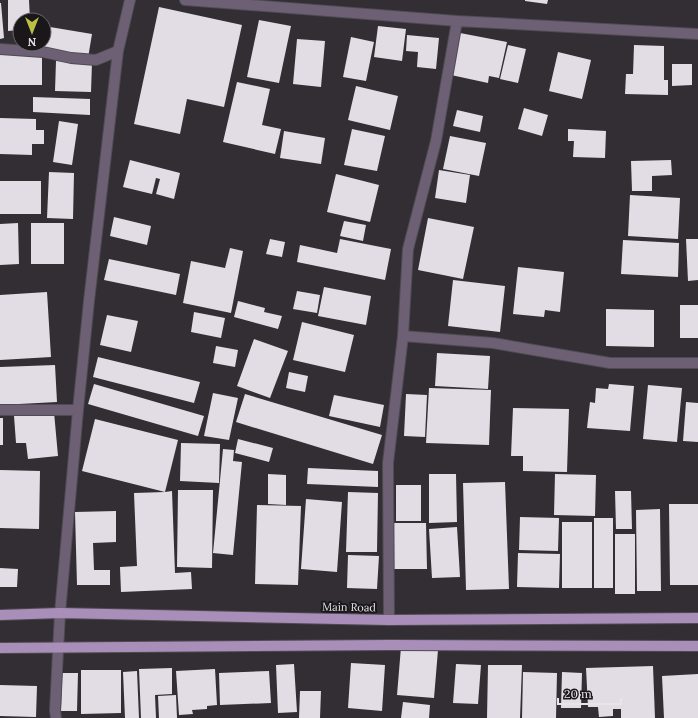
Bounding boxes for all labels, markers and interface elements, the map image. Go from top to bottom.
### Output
north arrow [12,12,52,52]
text: N [27,35,36,49]
street label: Main Road [322,600,377,614]
scale bar [558,680,621,706]
text: 20 m [564,686,592,701]

